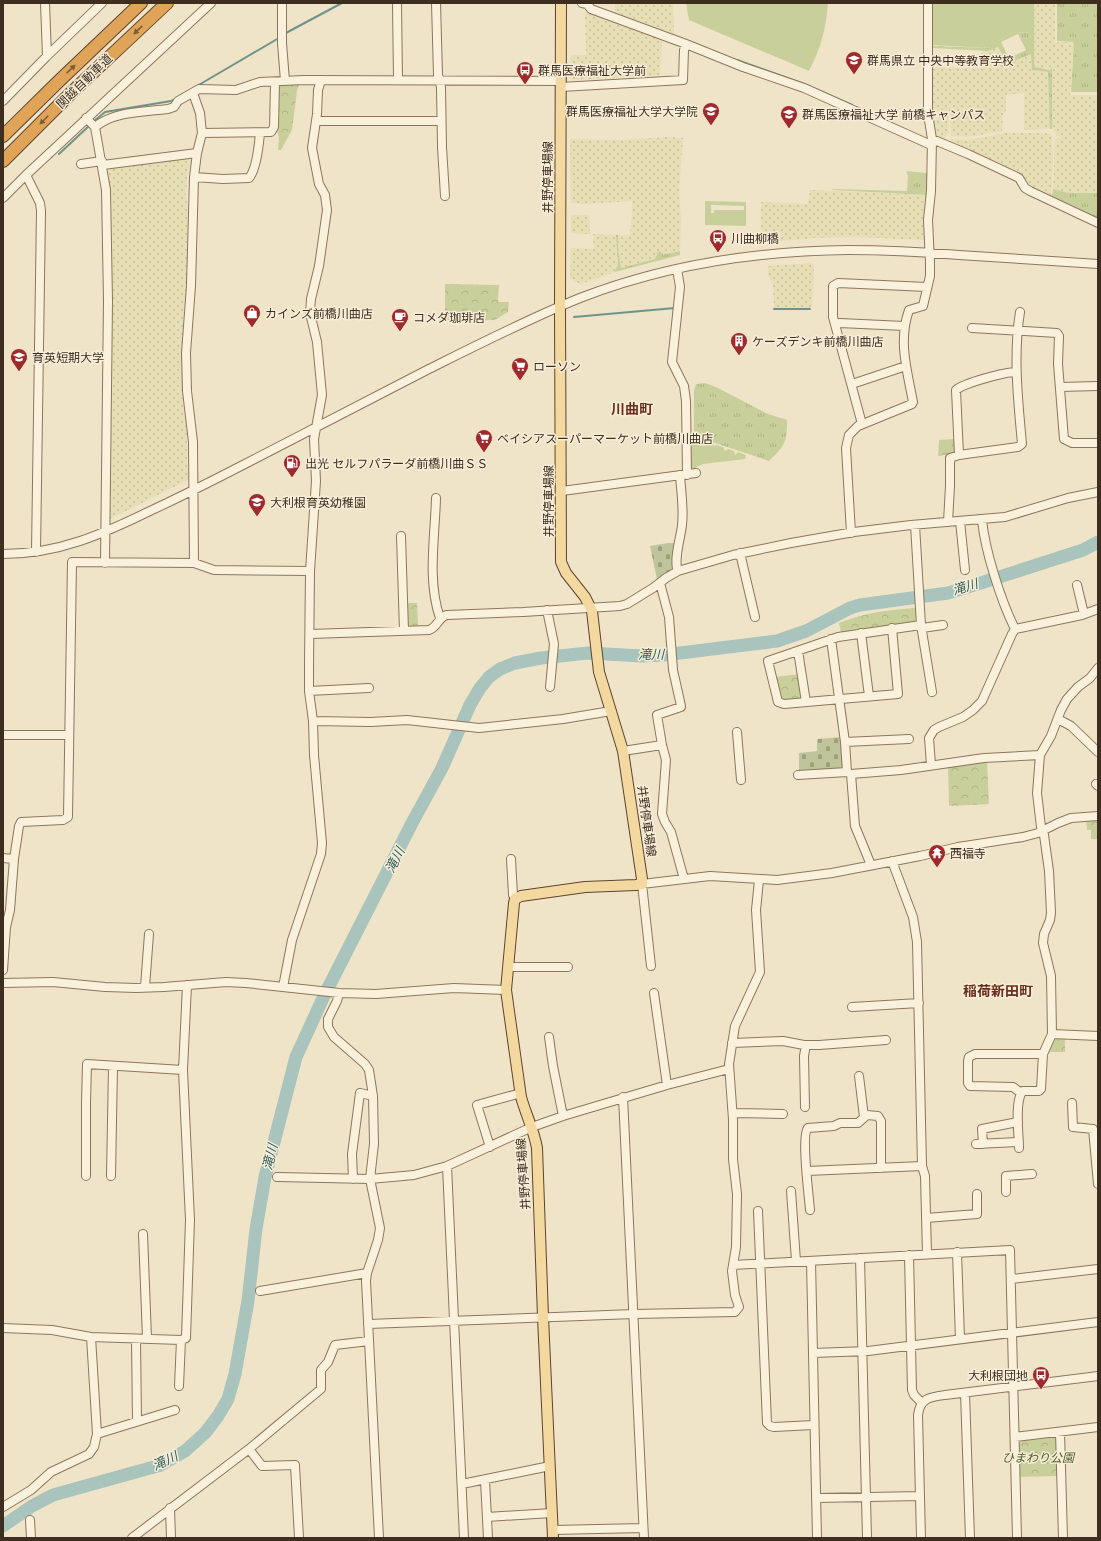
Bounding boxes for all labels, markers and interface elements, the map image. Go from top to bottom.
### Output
one-way arrow [133,25,143,35]
school or university icon: 群馬県立 中央中等教育学校 [844,50,864,75]
street label: 関越自動車道 [53,51,115,111]
place label: 群馬県立 中央中等教育学校 [867,53,1014,68]
bus stop icon: 群馬医療福祉大学前 [515,60,535,85]
place label: 群馬医療福祉大学前 [538,63,646,78]
one-way arrow [66,64,76,74]
school or university icon: 群馬医療福祉大学大学院 [701,101,721,126]
place label: 群馬医療福祉大学大学院 [566,104,698,119]
school or university icon: 群馬医療福祉大学 前橋キャンパス [779,104,799,129]
place label: 群馬医療福祉大学 前橋キャンパス [802,107,985,122]
one-way arrow [39,115,49,125]
street label: 井野停車場線 [540,141,555,213]
bus stop icon: 川曲柳橋 [708,228,728,253]
place label: 川曲柳橋 [731,231,779,246]
shop icon: カインズ前橋川曲店 [242,303,262,328]
place label: カインズ前橋川曲店 [265,306,373,321]
cafe icon: コメダ珈琲店 [390,307,410,332]
place label: コメダ珈琲店 [413,310,485,325]
building icon: ケーズデンキ前橋川曲店 [729,331,749,356]
place label: ケーズデンキ前橋川曲店 [752,334,883,349]
school or university icon: 育英短期大学 [9,347,29,372]
place label: 育英短期大学 [32,350,104,365]
supermarket icon: ローソン [510,356,530,381]
place label: ローソン [533,359,581,374]
district label: 川曲町 [611,400,653,418]
supermarket icon: ベイシアスーパーマーケット前橋川曲店 [474,428,494,453]
place label: ベイシアスーパーマーケット前橋川曲店 [497,431,713,446]
fuel station icon: 出光 セルフパラーダ前橋川曲ＳＳ [282,453,302,478]
place label: 出光 セルフパラーダ前橋川曲ＳＳ [305,456,488,471]
street label: 井野停車場線 [541,465,556,537]
school or university icon: 大利根育英幼稚園 [247,492,267,517]
place label: 大利根育英幼稚園 [270,495,366,510]
water label: 滝川 [950,574,982,599]
water label: 滝川 [638,646,666,663]
street label: 井野停車場線 [635,784,659,858]
water label: 滝川 [382,843,409,875]
temple icon: 西福寺 [927,843,947,868]
place label: 西福寺 [950,846,986,861]
district label: 稲荷新田町 [963,982,1033,1000]
street label: 井野停車場線 [513,1138,533,1210]
water label: 滝川 [259,1140,282,1172]
bus stop icon: 大利根団地 [1031,1365,1051,1390]
place label: 大利根団地 [968,1368,1028,1383]
water label: 滝川 [150,1447,182,1474]
park label: ひまわり公園 [1002,1450,1076,1465]

